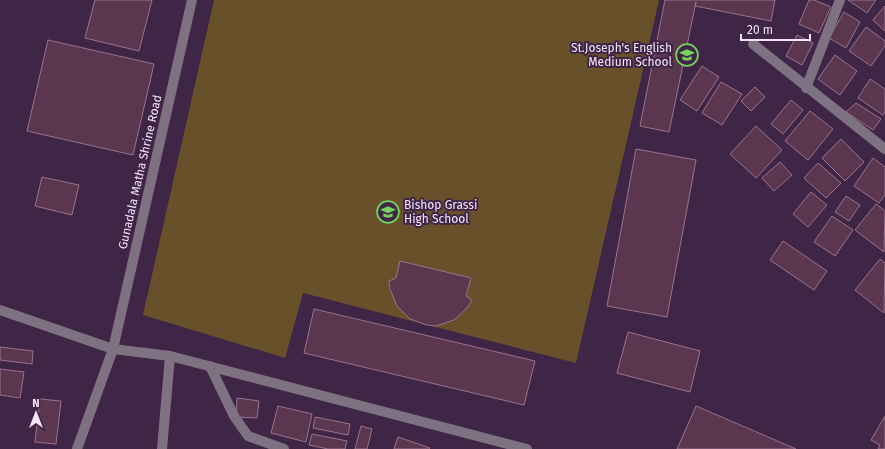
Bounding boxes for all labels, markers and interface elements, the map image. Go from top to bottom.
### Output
scale bar [741,16,810,42]
text: 20 m [747,23,773,37]
place label: St.Joseph's English Medium School [571,41,672,69]
school or university icon: St.Joseph's English Medium School [674,42,700,68]
street label: Gunadala Matha Shrine Road [115,94,165,250]
place label: Bishop Grassi High School [404,198,477,226]
school or university icon: Bishop Grassi High School [375,199,401,225]
north arrow [16,393,56,433]
text: N [32,397,40,410]

